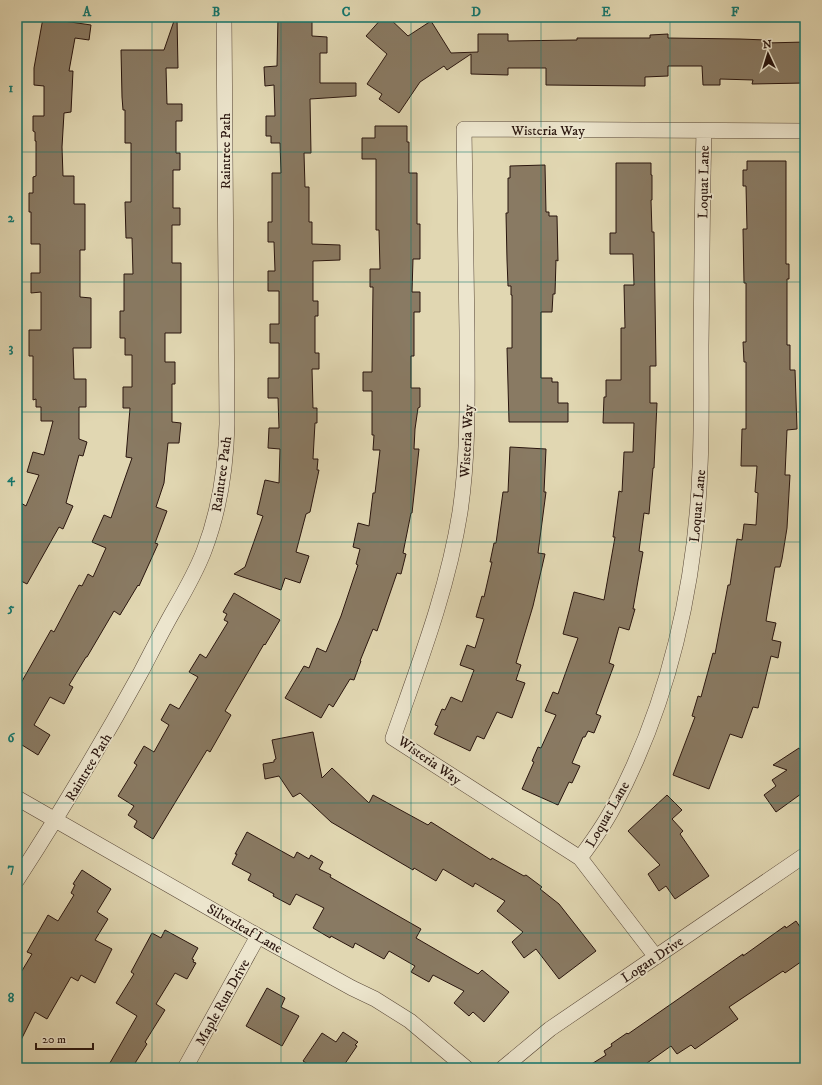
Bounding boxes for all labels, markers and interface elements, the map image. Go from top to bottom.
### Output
text: A [82,4,92,20]
text: B [212,4,220,20]
text: C [342,4,351,20]
text: D [471,4,481,20]
text: E [601,4,611,20]
text: F [731,4,740,20]
north arrow [748,34,788,74]
text: N [762,38,772,52]
text: 1 [9,80,14,96]
street label: Raintree Path [217,112,235,189]
street label: Wisteria Way [510,122,585,140]
street label: Loquat Lane [694,145,714,219]
text: 2 [8,210,15,226]
text: 3 [9,340,14,356]
street label: Wisteria Way [456,403,478,479]
street label: Raintree Path [208,434,236,513]
street label: Loquat Lane [686,469,710,543]
text: 4 [6,470,15,487]
text: 5 [7,600,15,616]
text: 6 [8,730,16,746]
street label: Raintree Path [61,730,117,805]
street label: Wisteria Way [393,732,465,790]
street label: Loquat Lane [582,778,634,851]
text: 7 [8,860,15,876]
street label: Silverleaf Lane [203,900,286,958]
street label: Logan Drive [618,932,687,987]
street label: Maple Run Drive [192,956,254,1049]
text: 8 [8,990,15,1006]
scale bar [36,1025,93,1051]
text: 20 m [42,1032,66,1047]

